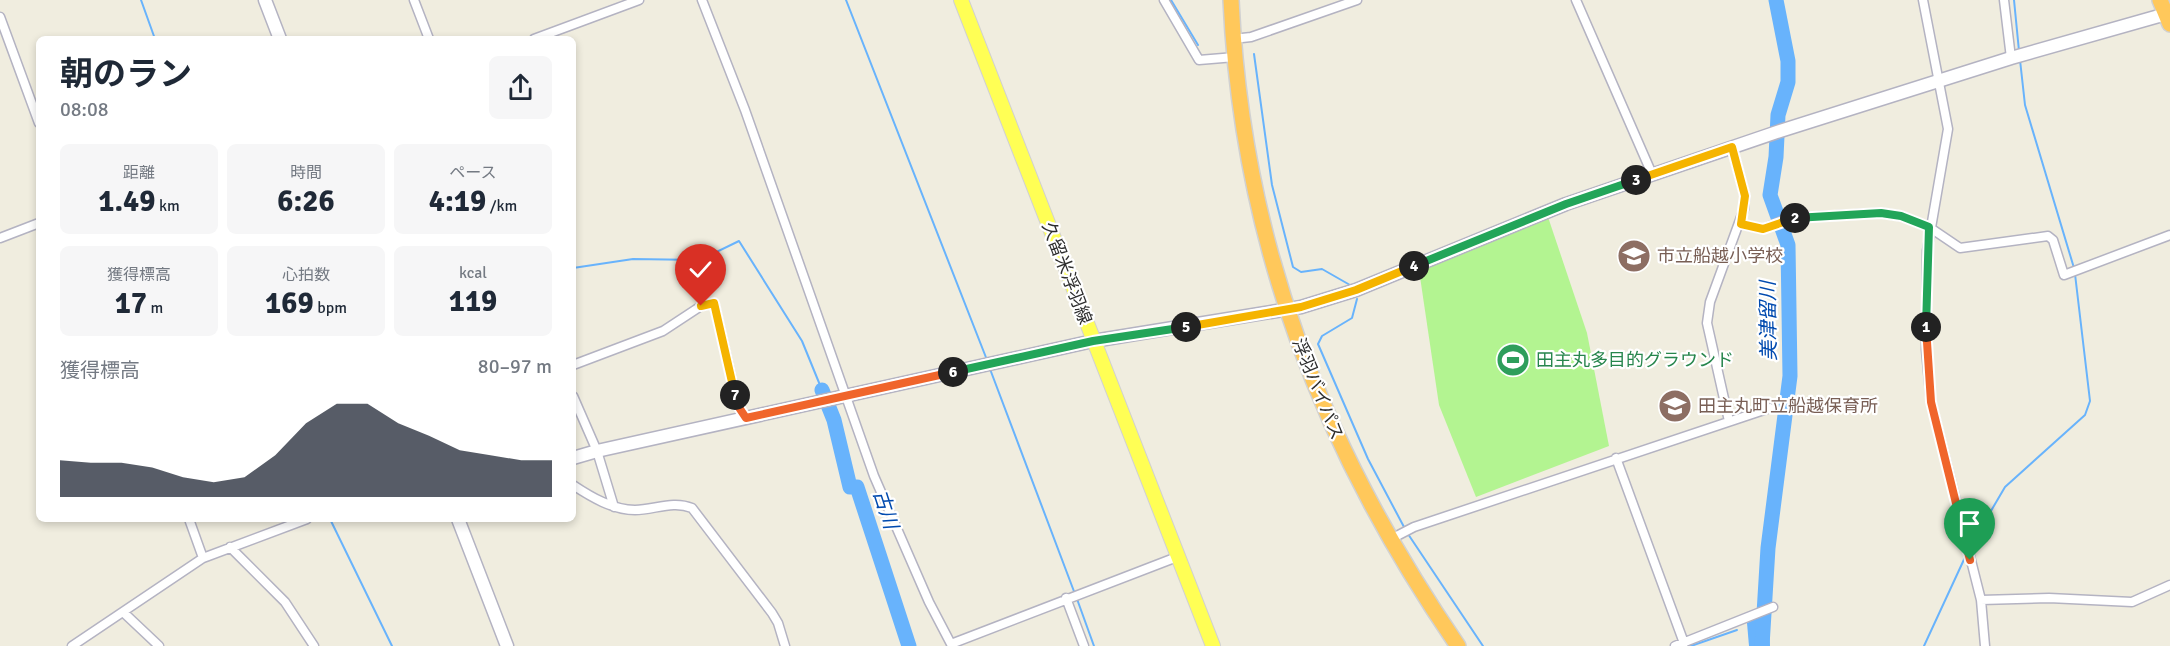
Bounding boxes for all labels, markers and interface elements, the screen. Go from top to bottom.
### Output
text: 朝のラン [60,54,192,95]
button: share [489,56,552,119]
text: 08:08 [60,97,109,122]
text: 距離 [123,163,155,183]
text: 時間 [290,163,322,183]
text: ペース [449,163,497,183]
pin: 3 [1621,165,1651,195]
text: 3 [1632,170,1640,190]
text: 1.49 [98,183,155,220]
text: 6:26 [277,183,335,220]
text: 4:19 [429,183,486,220]
text: km [155,196,180,216]
text: /km [486,196,517,216]
pin: 2 [1780,203,1810,233]
text: 2 [1791,208,1799,228]
street label: 久留米浮羽線 [1037,219,1097,327]
school or university icon: 市立船越小学校 [1616,238,1652,274]
pin [675,244,726,306]
place label: 市立船越小学校 [1657,245,1783,267]
pin: 4 [1399,251,1429,281]
icon: check [684,253,717,286]
text: 4 [1410,256,1418,276]
text: kcal [459,263,487,283]
text: 獲得標高 [107,265,171,285]
text: 心拍数 [282,265,330,285]
water label: 美津留川 [1755,279,1782,361]
text: 119 [449,283,497,320]
text: 17 [115,285,147,322]
text: 169 [265,285,314,322]
text: m [147,298,163,318]
text: bpm [314,298,347,318]
pin: 5 [1171,312,1201,342]
pin: 1 [1911,312,1941,342]
text: 5 [1182,317,1190,337]
text: 1 [1922,317,1930,337]
street label: 浮羽バイパス [1288,335,1348,443]
sports icon: 田主丸多目的グラウンド [1495,342,1531,378]
place label: 田主丸多目的グラウンド [1536,349,1734,371]
text: 80–97 m [478,354,552,379]
pin: 6 [938,357,968,387]
text: 獲得標高 [60,358,140,383]
text: 6 [949,362,957,382]
pin: 7 [720,380,750,410]
text: 7 [731,385,739,405]
school or university icon: 田主丸町立船越保育所 [1657,388,1693,424]
place label: 田主丸町立船越保育所 [1698,395,1878,417]
water label: 古川 [867,486,904,534]
pin [1944,498,1995,560]
icon: arrive [1953,507,1986,540]

